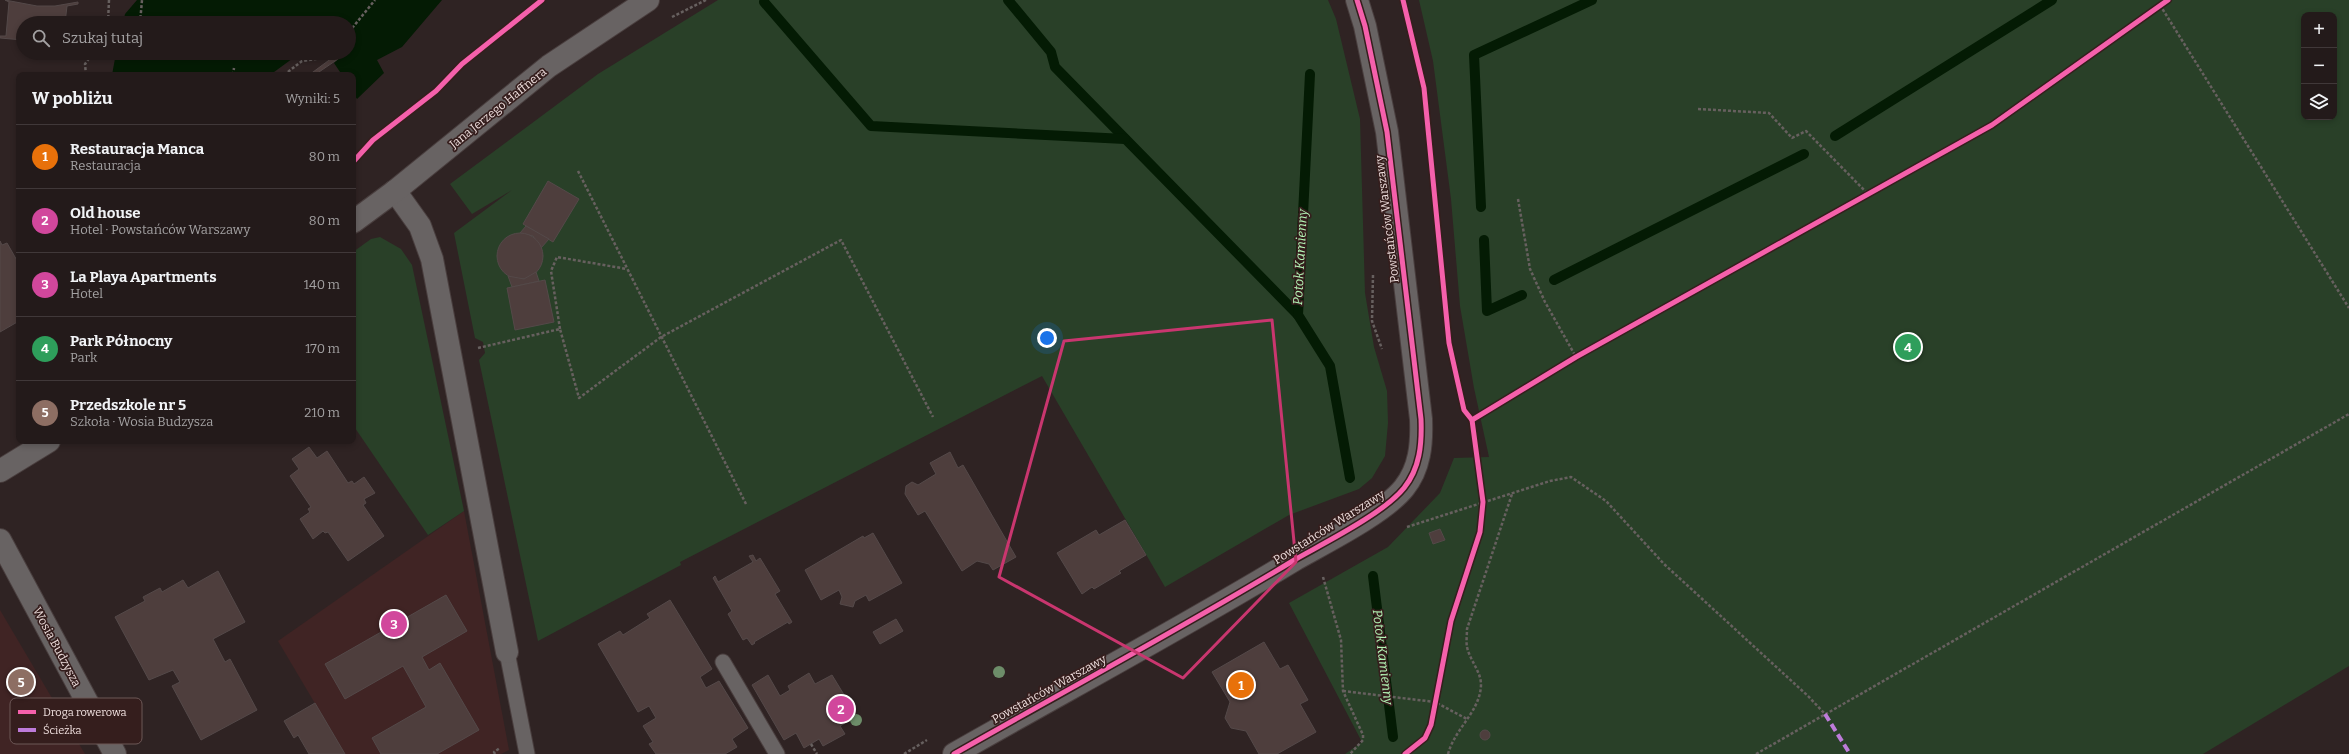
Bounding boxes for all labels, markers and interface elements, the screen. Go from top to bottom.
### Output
map controls [2301,12,2337,120]
button: + [2301,12,2337,48]
search box [16,16,356,60]
icon: search [30,27,52,49]
text: Szukaj tutaj [62,29,143,47]
button: − [2301,48,2337,84]
street label: Jana Jerzego Haffnera [446,64,550,152]
button: layers [2301,84,2337,120]
text: W pobliżu [32,88,113,109]
text: Wyniki: 5 [285,91,340,106]
text: Restauracja Manca [70,140,204,158]
text: 1 [42,149,48,164]
text: 80 m [309,149,340,164]
street label: Powstańców Warszawy [1372,154,1402,284]
text: Restauracja [70,158,141,173]
text: Old house [70,204,141,222]
water label: Potok Kamienny [1290,207,1310,305]
text: 2 [41,213,49,228]
text: 80 m [309,213,340,228]
text: Hotel · Powstańców Warszawy [70,222,250,237]
text: La Playa Apartments [70,268,217,286]
text: 3 [41,277,49,292]
text: 140 m [304,277,340,292]
text: Hotel [70,286,103,301]
your location [1037,328,1057,348]
text: Park Północny [70,332,172,350]
pin: 4 [1895,332,1921,362]
text: 4 [41,341,49,356]
text: 170 m [305,341,340,356]
text: Park [70,350,97,365]
text: Przedszkole nr 5 [70,396,186,414]
text: 5 [41,405,49,420]
text: 210 m [304,405,340,420]
text: Szkoła · Wosia Budzysza [70,414,213,429]
street label: Powstańców Warszawy [1271,487,1388,567]
street label: Wosia Budzysza [30,605,84,690]
water label: Potok Kamienny [1370,608,1396,707]
pin: 3 [381,609,407,639]
street label: Powstańców Warszawy [989,651,1109,726]
pin: 5 [8,667,34,697]
pin: 1 [1228,670,1254,700]
pin: 2 [828,694,854,724]
legend [10,698,142,744]
text: Droga rowerowa [43,706,127,719]
text: Ścieżka [43,723,81,737]

